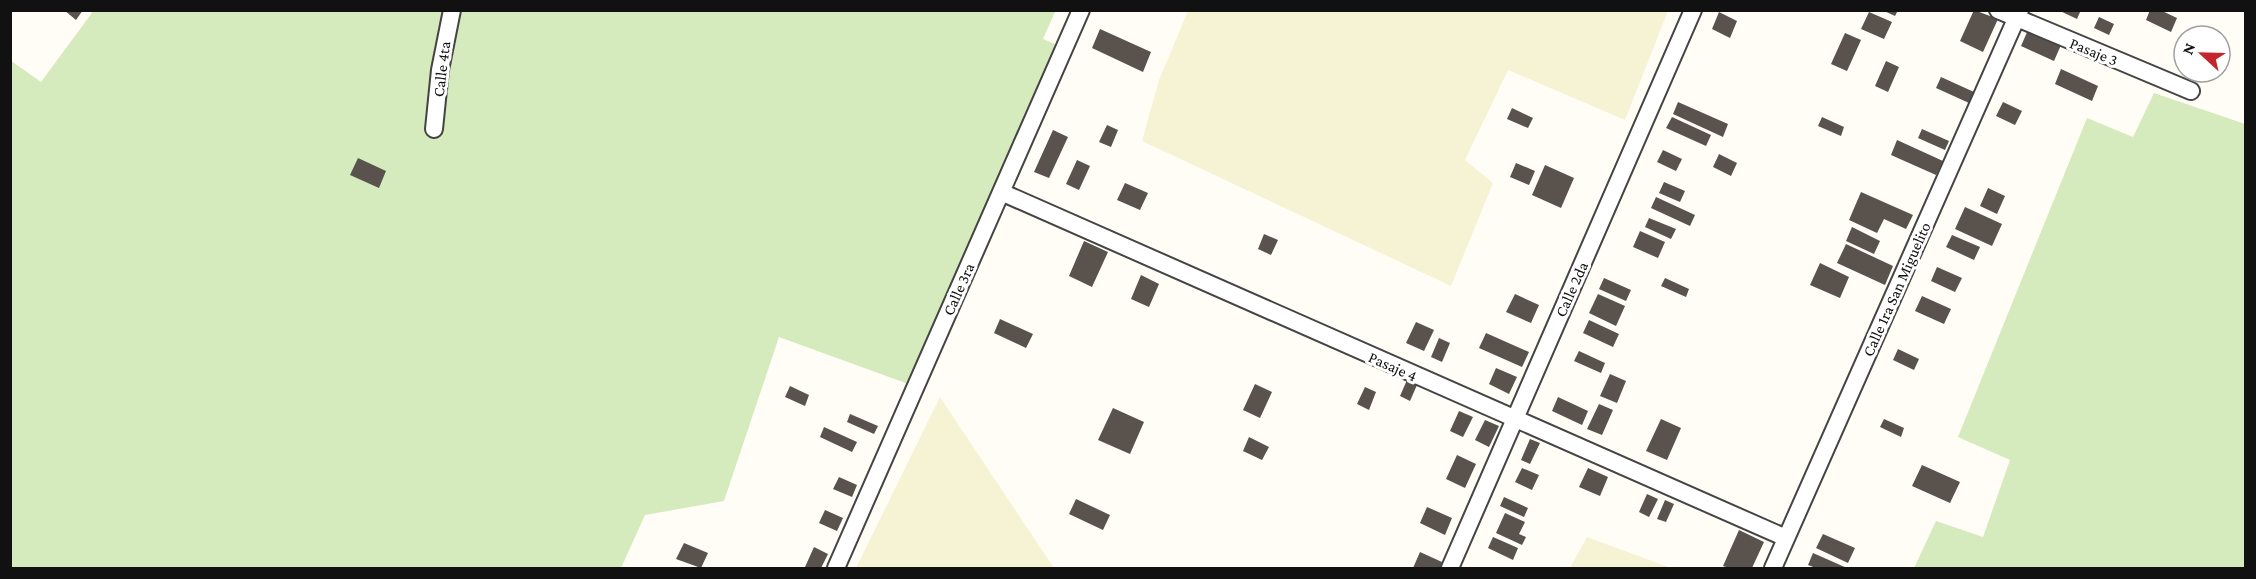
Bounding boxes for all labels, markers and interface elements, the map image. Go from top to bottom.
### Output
north arrow [2172,24,2232,84]
street label: Pasaje 3 [2067,34,2120,70]
street label: Calle 4ta [430,40,453,98]
text: N [2179,40,2199,57]
street label: Calle 1ra San Miguelito [1859,219,1935,359]
street label: Calle 2da [1552,258,1591,319]
street label: Calle 3ra [939,260,978,318]
street label: Pasaje 4 [1366,348,1420,386]

